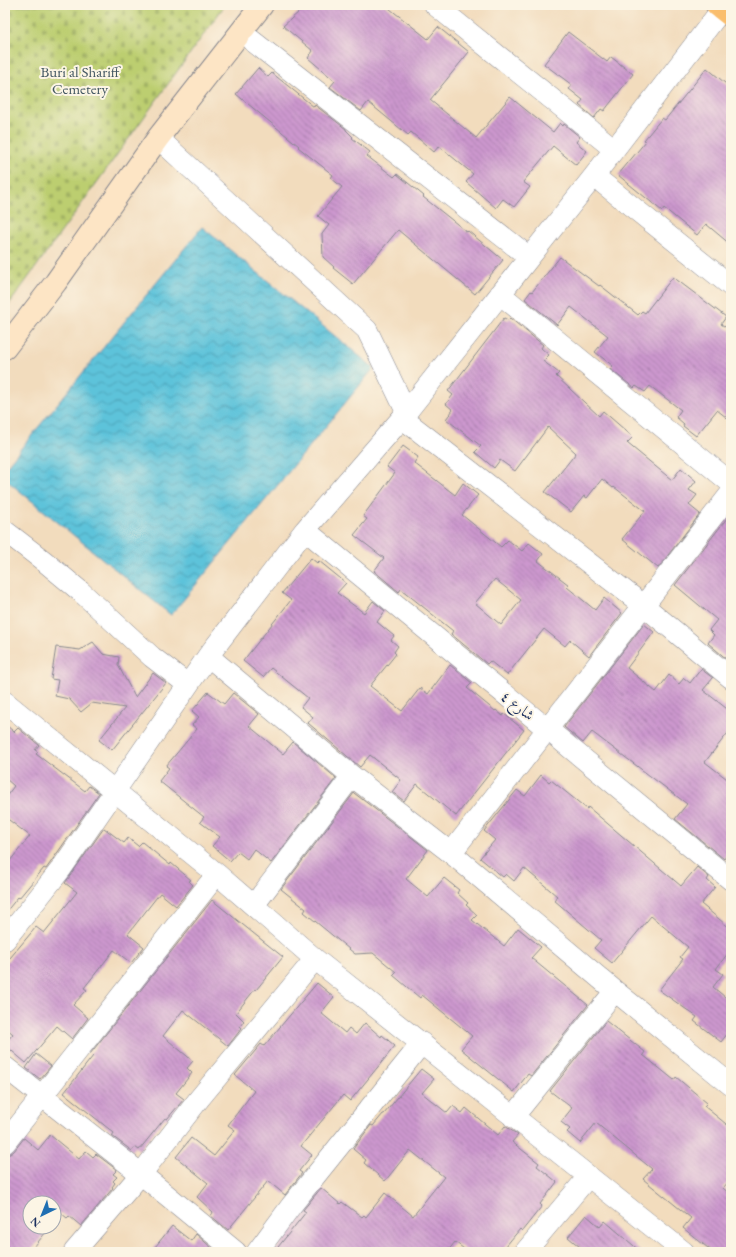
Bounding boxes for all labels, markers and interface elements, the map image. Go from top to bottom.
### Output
park label: Buri al Shariff Cemetery [41,62,122,98]
street label: شارع ٤ [495,686,539,727]
north arrow [22,1195,62,1235]
text: N [27,1214,43,1230]

